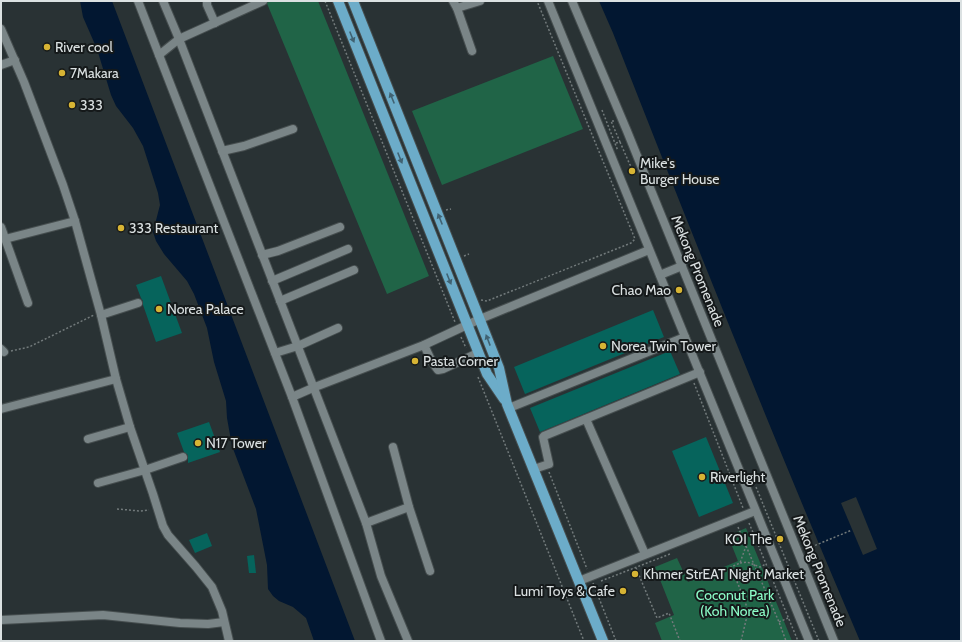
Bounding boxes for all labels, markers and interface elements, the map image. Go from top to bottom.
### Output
one-way arrow [350,32,356,44]
place label: River cool [55,38,113,56]
marker: River cool [42,42,52,52]
place label: 7Makara [70,64,119,82]
marker: 7Makara [57,68,67,78]
one-way arrow [388,92,394,104]
place label: 333 [80,96,103,114]
marker: 333 [67,100,77,110]
one-way arrow [398,152,404,164]
place label: Mike's Burger House [640,154,719,188]
marker: Mike's Burger House [627,166,637,176]
one-way arrow [436,213,442,225]
street label: Mekong Promenade [667,213,729,329]
place label: 333 Restaurant [129,219,219,237]
marker: 333 Restaurant [116,223,126,233]
one-way arrow [446,273,452,285]
place label: Chao Mao [612,281,671,299]
marker: Chao Mao [674,285,684,295]
place label: Norea Palace [167,300,244,318]
marker: Norea Palace [154,304,164,314]
one-way arrow [484,333,490,345]
place label: Norea Twin Tower [611,337,716,355]
marker: Norea Twin Tower [598,341,608,351]
place label: Pasta Corner [423,352,498,370]
marker: Pasta Corner [410,356,420,366]
place label: N17 Tower [206,434,267,452]
marker: N17 Tower [193,438,203,448]
place label: Riverlight [710,468,765,486]
marker: Riverlight [697,472,707,482]
street label: Mekong Promenade [789,513,851,629]
place label: KOI The [725,530,772,548]
marker: KOI The [775,534,785,544]
place label: Khmer StrEAT Night Market [643,565,804,583]
marker: Khmer StrEAT Night Market [630,569,640,579]
place label: Lumi Toys & Cafe [514,582,615,600]
marker: Lumi Toys & Cafe [618,586,628,596]
park label: Coconut Park (Koh Norea) [696,586,775,620]

